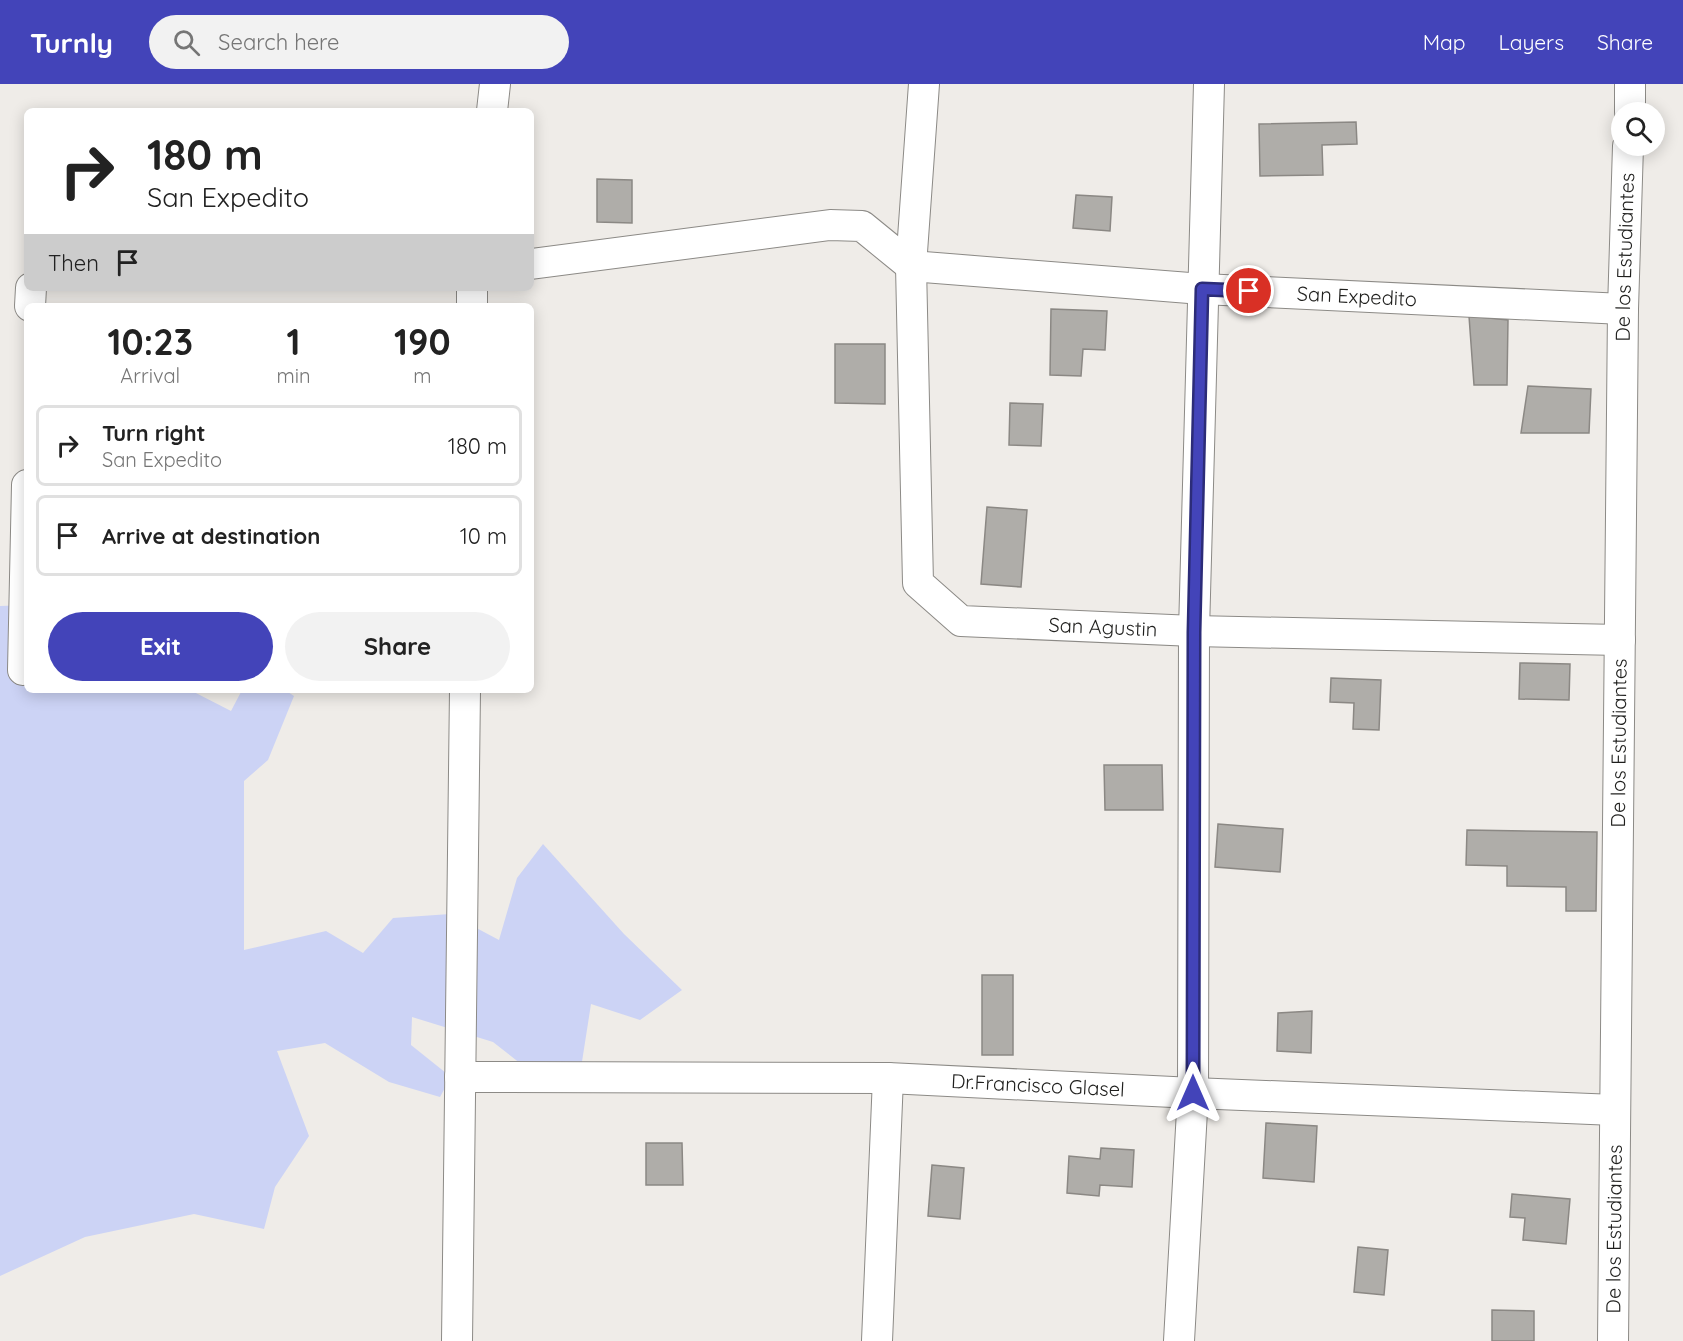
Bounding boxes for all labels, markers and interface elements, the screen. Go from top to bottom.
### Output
search box [149,15,569,69]
text: Turnly [30,25,113,60]
icon: search [170,26,203,59]
text: Search here [218,28,339,56]
text: Map [1423,29,1466,55]
text: Layers [1499,29,1564,55]
text: Share [1597,29,1653,55]
map controls [1611,102,1665,156]
button: search [1611,102,1665,156]
text: 180 m [147,128,263,181]
icon: right [48,132,126,210]
street label: De los Estudiantes [1610,172,1639,342]
text: San Expedito [147,180,309,214]
icon: arrive [111,246,144,279]
text: Then [48,249,99,277]
pin [1223,265,1274,316]
icon: arrive [1232,274,1265,307]
street label: San Expedito [1296,281,1418,311]
text: 10:23 [107,319,193,364]
text: 1 [287,319,301,364]
text: 190 [394,319,451,364]
text: Arrival [120,363,180,388]
text: min [277,363,311,388]
text: m [413,363,431,388]
text: Turn right [102,419,206,447]
icon: right [51,429,84,462]
text: 180 m [448,432,507,460]
text: San Expedito [102,447,222,472]
icon: arrive [51,519,84,552]
text: Arrive at destination [102,522,320,550]
text: 10 m [460,522,507,550]
button: Exit [48,612,273,681]
button: Share [285,612,510,681]
street label: San Agustin [1048,612,1158,641]
street label: De los Estudiantes [1605,658,1632,828]
position arrow [1161,1061,1225,1125]
street label: Dr.Francisco Glasel [950,1068,1125,1102]
street label: De los Estudiantes [1600,1144,1627,1314]

